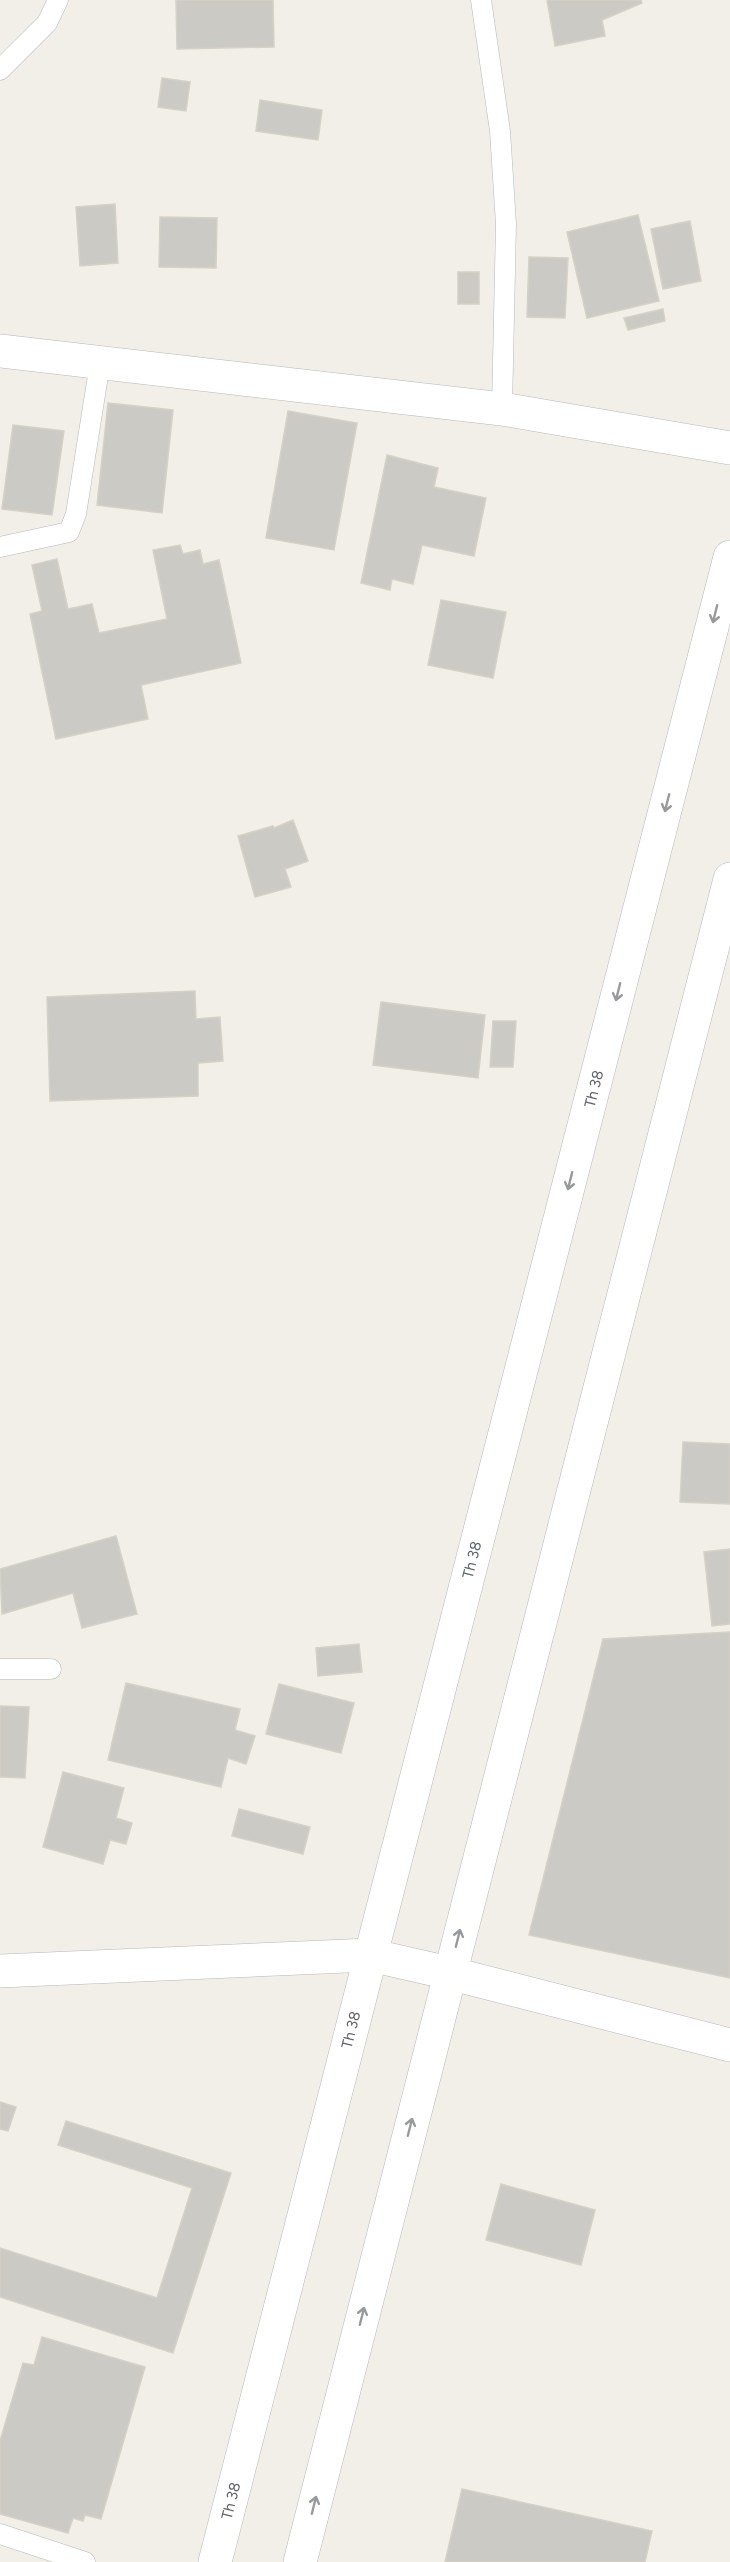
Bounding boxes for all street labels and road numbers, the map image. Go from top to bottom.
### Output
street label: Th 38 [581,1069,607,1109]
street label: Th 38 [459,1540,485,1580]
street label: Th 38 [338,2010,364,2050]
street label: Th 38 [218,2481,244,2521]

